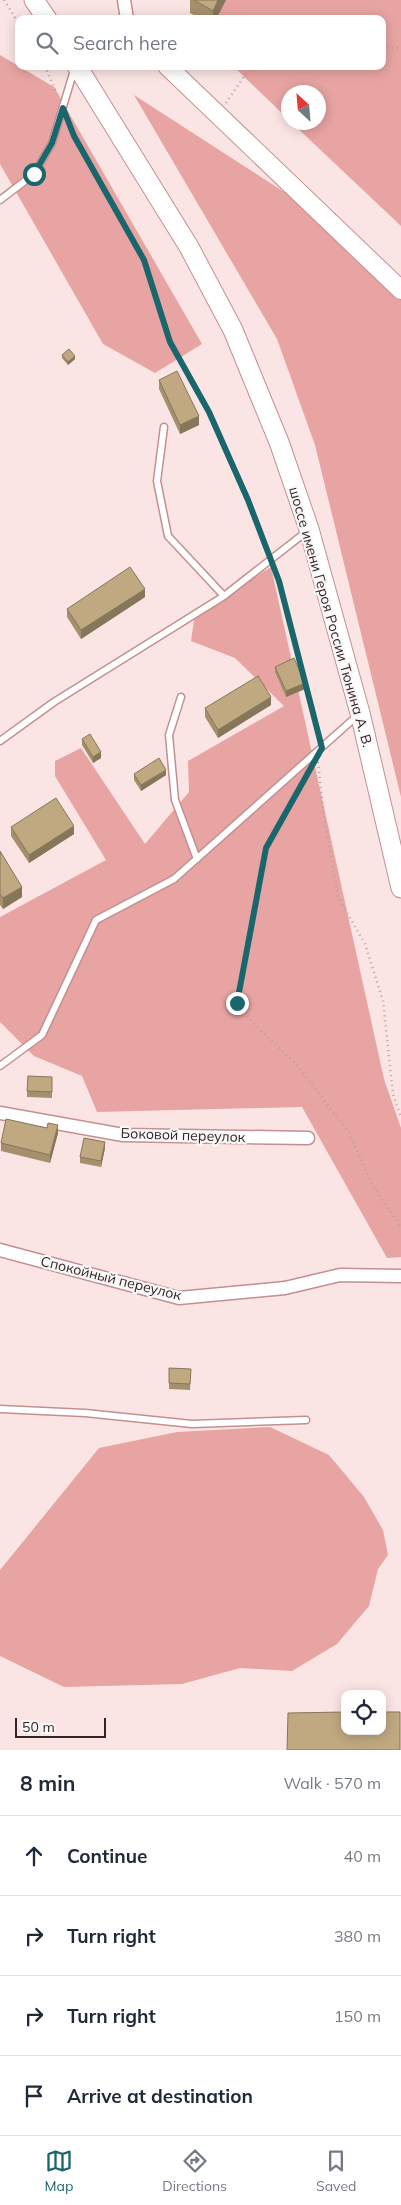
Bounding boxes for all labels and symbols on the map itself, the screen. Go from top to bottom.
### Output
north arrow [281,85,326,130]
route start [23,163,46,186]
street label: шоссе имени Героя России Тюнина А. В. [285,485,377,749]
route end [226,992,249,1015]
street label: Боковой переулок [120,1124,246,1146]
street label: Спокойный переулок [39,1252,184,1304]
scale bar [15,1715,106,1738]

